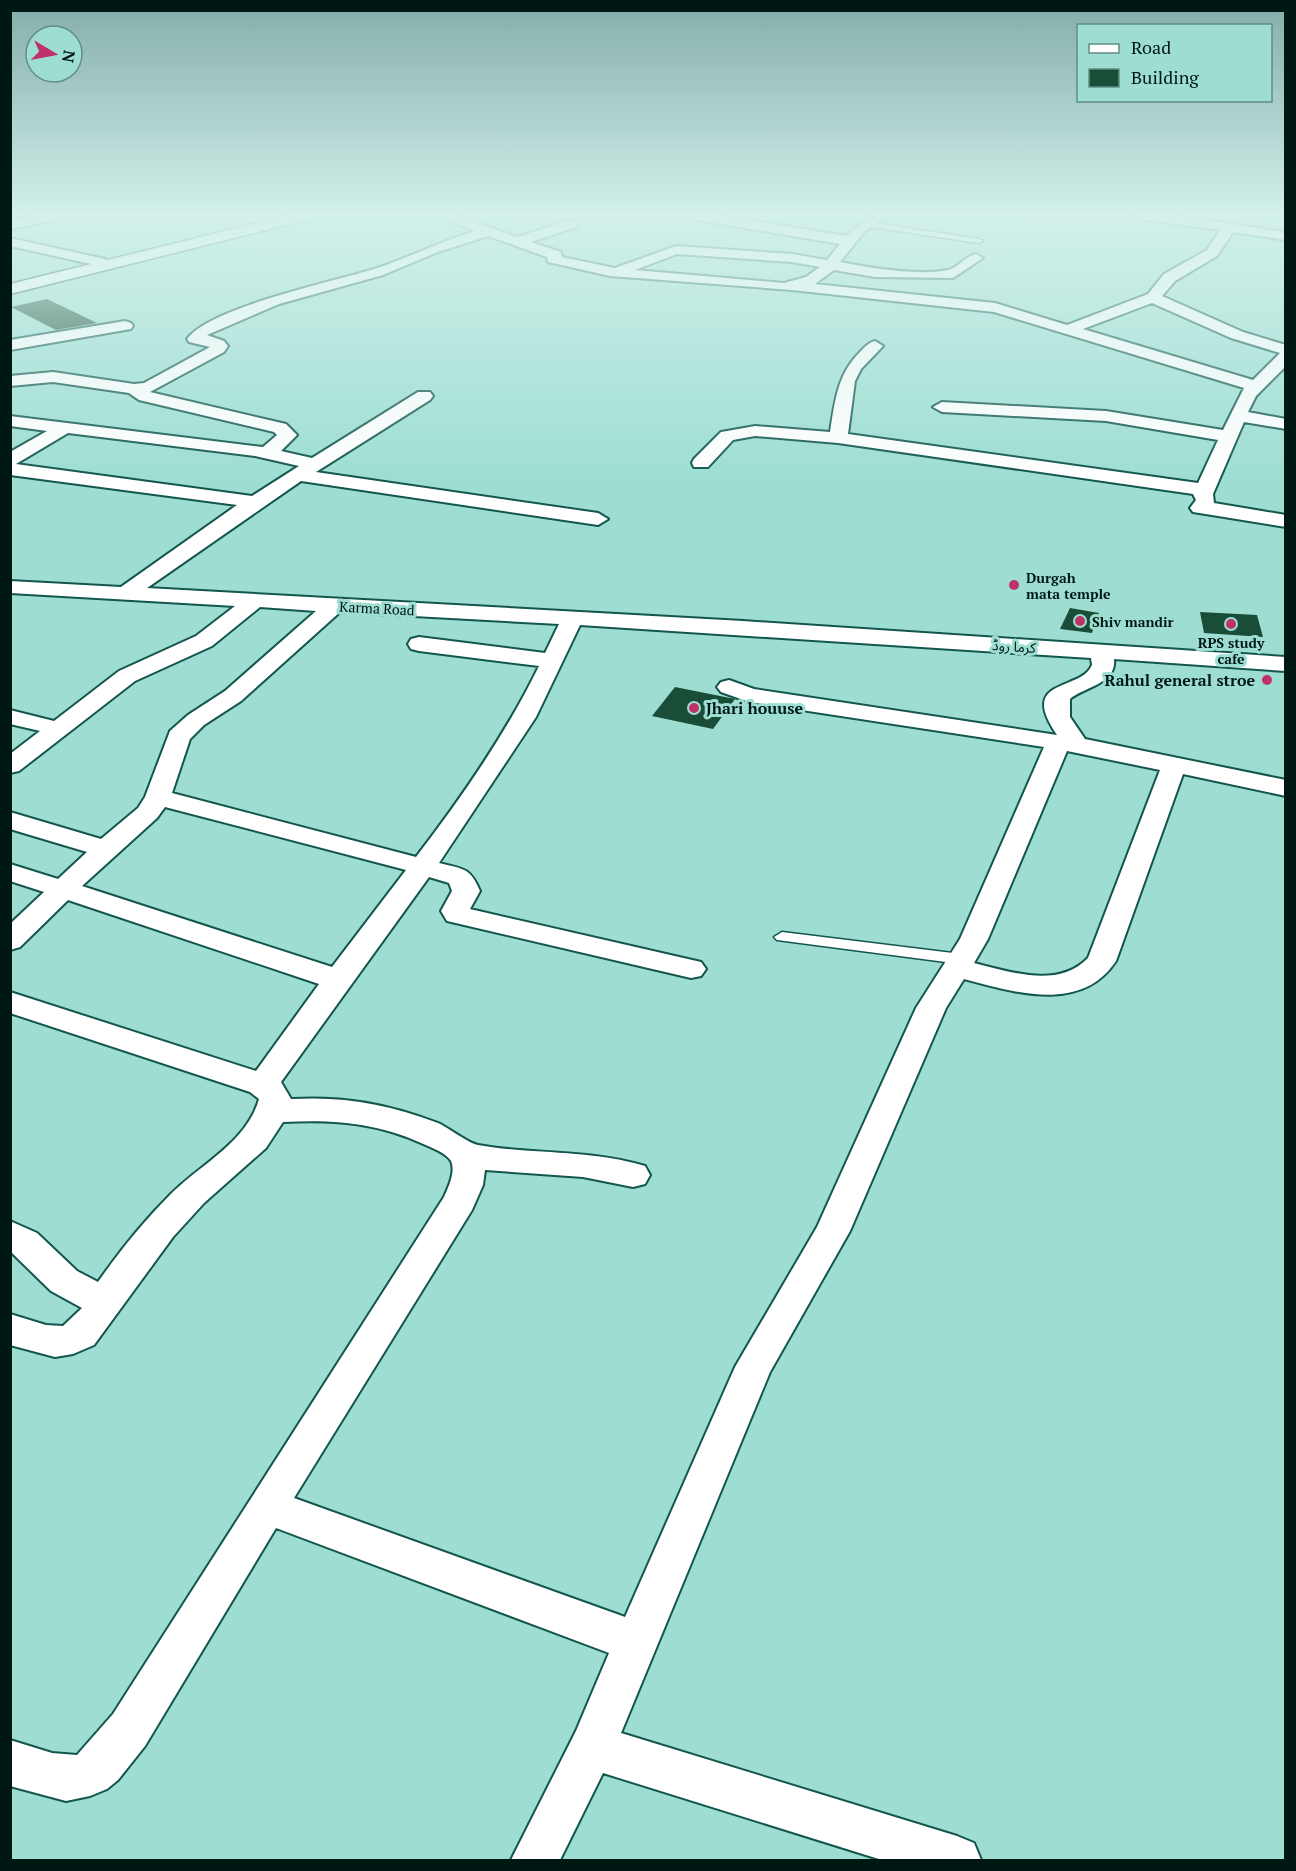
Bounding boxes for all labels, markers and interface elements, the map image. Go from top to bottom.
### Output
north arrow [24,24,84,84]
legend [1077,24,1272,102]
text: Road [1131,35,1171,59]
text: N [57,49,81,64]
text: Building [1131,65,1199,89]
place label: Durgah mata temple [1026,568,1111,603]
marker: Durgah mata temple [1007,578,1021,592]
street label: Karma Road [339,597,415,619]
place label: Shiv mandir [1092,612,1174,631]
marker: Shiv mandir [1073,614,1087,628]
marker: RPS study cafe [1224,617,1238,631]
place label: RPS study cafe [1198,633,1265,668]
street label: کرما روڈ [992,635,1037,657]
place label: Rahul general stroe [1105,669,1255,691]
marker: Rahul general stroe [1260,673,1274,687]
place label: Jhari houuse [706,697,803,719]
marker: Jhari houuse [687,701,701,715]

